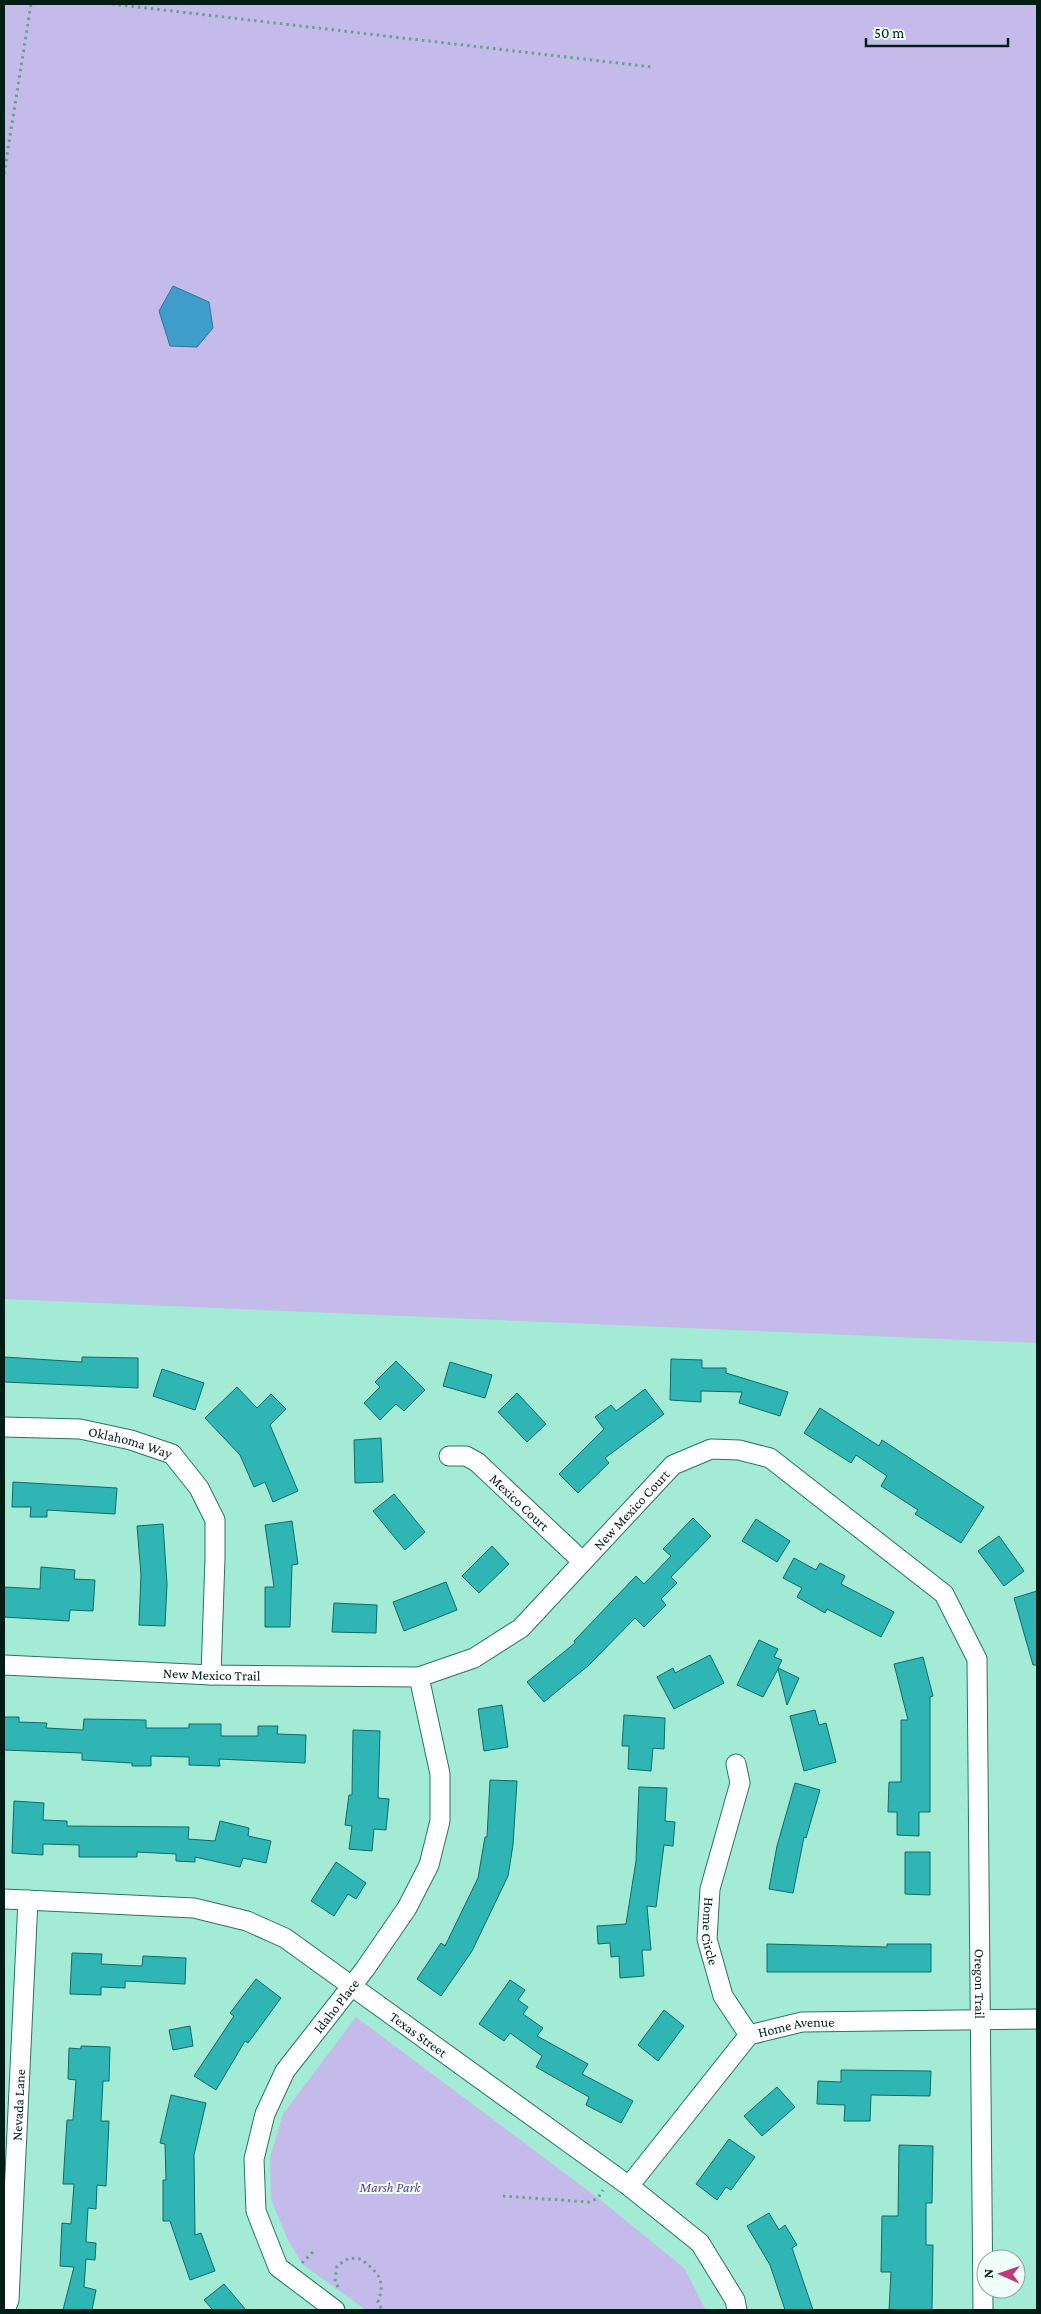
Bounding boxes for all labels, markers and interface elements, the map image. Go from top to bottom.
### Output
scale bar [866,15,1008,47]
text: 50 m [874,25,904,41]
street label: Oklahoma Way [87,1423,175,1462]
street label: New Mexico Court [590,1466,673,1553]
street label: Mexico Court [487,1470,553,1534]
street label: New Mexico Trail [163,1665,261,1683]
street label: Home Circle [699,1897,722,1967]
street label: Oregon Trail [972,1949,988,2019]
street label: Idaho Place [310,1976,362,2036]
street label: Texas Street [387,2008,451,2061]
street label: Home Avenue [756,2014,834,2041]
street label: Nevada Lane [9,2069,28,2141]
park label: Marsh Park [359,2179,421,2195]
north arrow [976,2249,1026,2299]
text: N [980,2268,996,2279]

